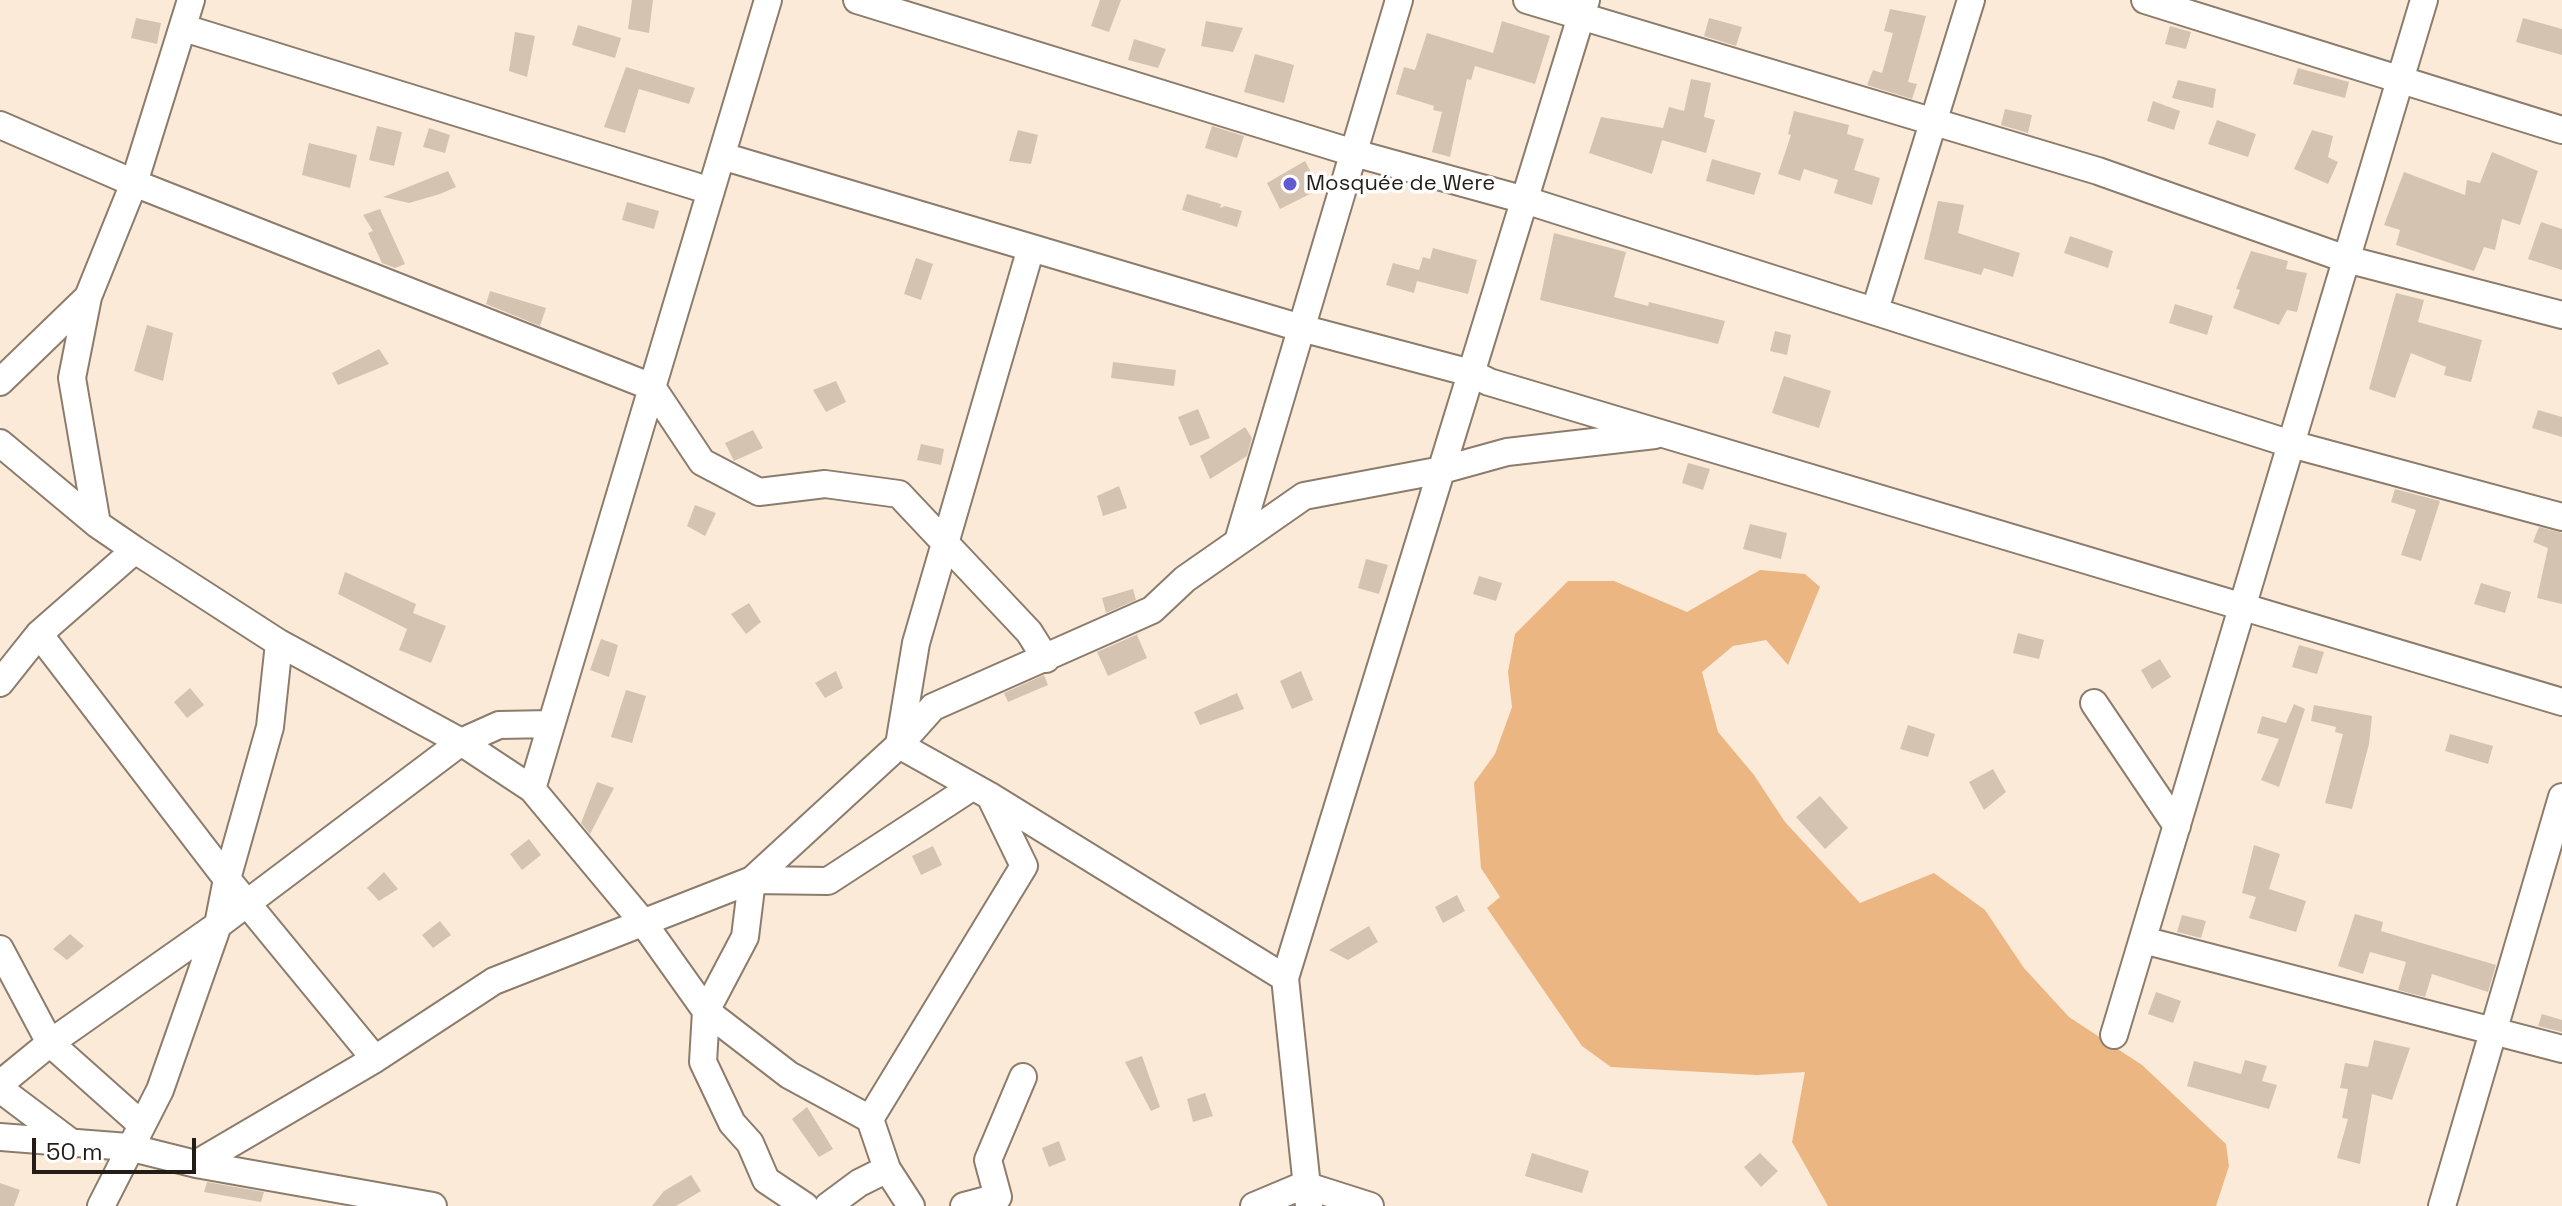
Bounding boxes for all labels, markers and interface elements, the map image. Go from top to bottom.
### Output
place label: Mosquée de Were [1306,171,1495,197]
marker: Mosquée de Were [1281,175,1299,193]
scale bar [36,1122,200,1172]
text: 50 m [46,1136,103,1167]

